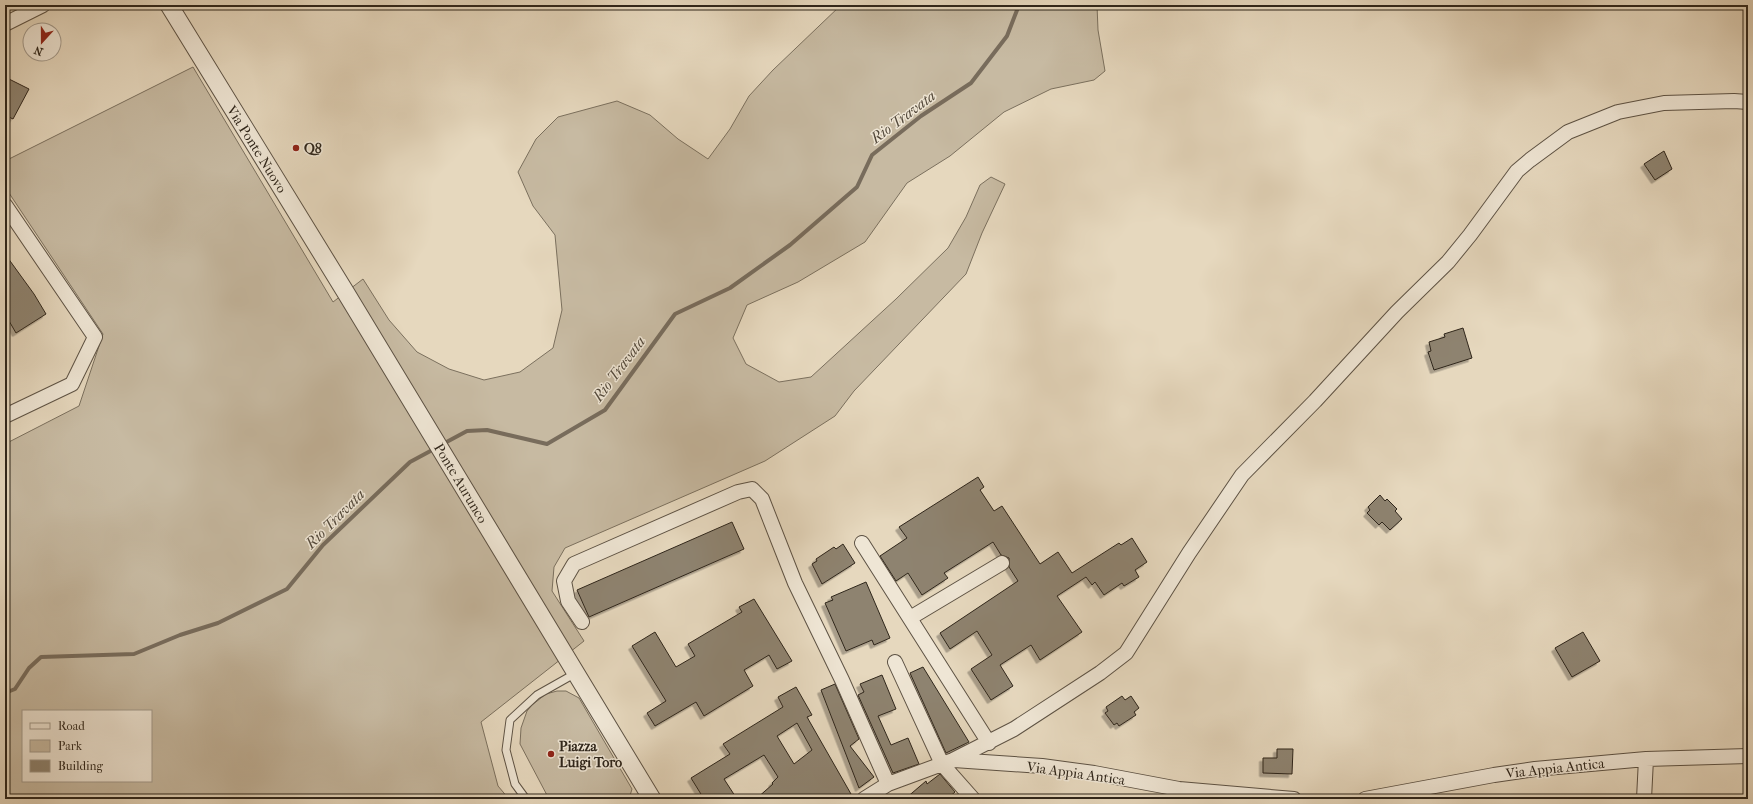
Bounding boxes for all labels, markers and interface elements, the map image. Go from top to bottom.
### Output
north arrow [22,22,62,62]
text: N [32,43,45,58]
water label: Rio Travata [866,87,939,148]
street label: Via Ponte Nuovo [222,102,290,196]
place label: Q8 [304,140,322,157]
marker: Q8 [291,143,301,153]
water label: Rio Travata [588,333,649,406]
street label: Ponte Aurunco [430,440,491,526]
water label: Rio Travata [301,485,369,553]
legend [22,710,152,782]
text: Road [58,719,85,733]
place label: Piazza Luigi Toro [559,738,622,771]
text: Park [58,739,83,753]
marker: Piazza Luigi Toro [546,749,556,759]
street label: Via Appia Antica [1504,755,1606,782]
street label: Via Appia Antica [1025,758,1127,789]
text: Building [58,759,103,773]

